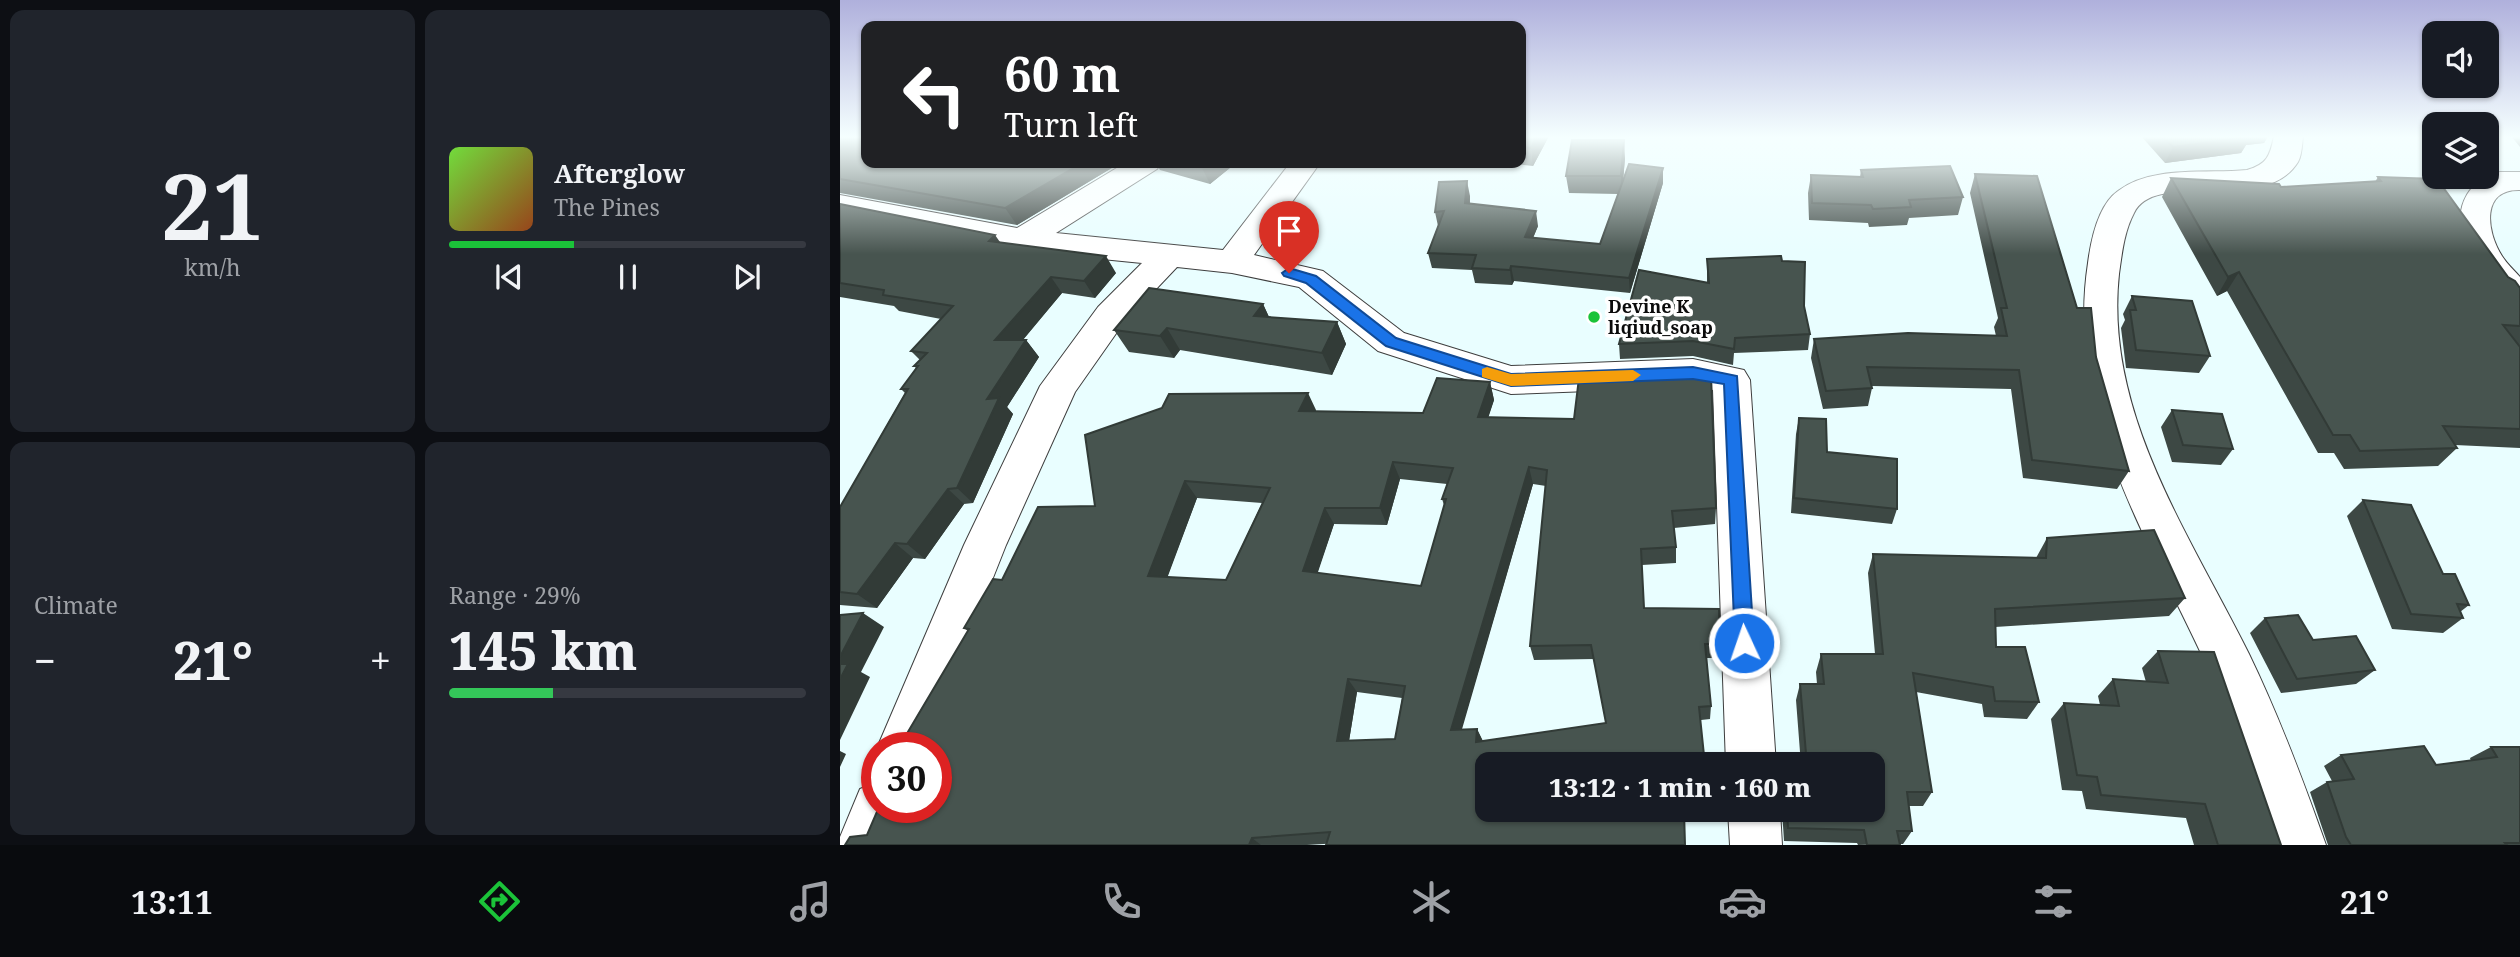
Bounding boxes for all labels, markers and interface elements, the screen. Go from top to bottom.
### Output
map controls [2422,21,2499,189]
button: sound [2422,21,2499,98]
text: 60 m [1004,40,1120,106]
icon: left [889,49,980,140]
text: Turn left [1004,103,1138,146]
button: layers [2422,112,2499,189]
text: 21 [161,143,264,267]
text: Afterglow [554,155,685,191]
text: The Pines [554,191,660,223]
pin [1259,201,1319,273]
icon: arrive [1270,212,1308,250]
text: km/h [184,251,241,283]
icon: previous [490,258,528,296]
icon: pause [609,258,647,296]
icon: next [728,258,766,296]
place label: Devine K liqiud_soap [1608,294,1713,339]
marker: Devine K liqiud_soap [1586,309,1602,325]
text: Range · 29% [449,579,581,611]
text: Climate [34,589,118,621]
position arrow [1707,606,1781,680]
text: 145 km [449,614,637,685]
text: 21° [173,624,253,695]
text: − [34,634,56,686]
text: + [370,634,391,686]
speed limit sign: 30 [861,732,952,823]
text: 13:12 · 1 min · 160 m [1549,769,1811,805]
icon: directions [475,877,524,926]
icon: music [786,877,835,926]
icon: phone [1097,877,1146,926]
icon: climate [1407,877,1456,926]
icon: car [1718,877,1767,926]
icon: filters [2029,877,2078,926]
text: 13:11 [131,880,213,923]
text: 21° [2340,880,2389,923]

